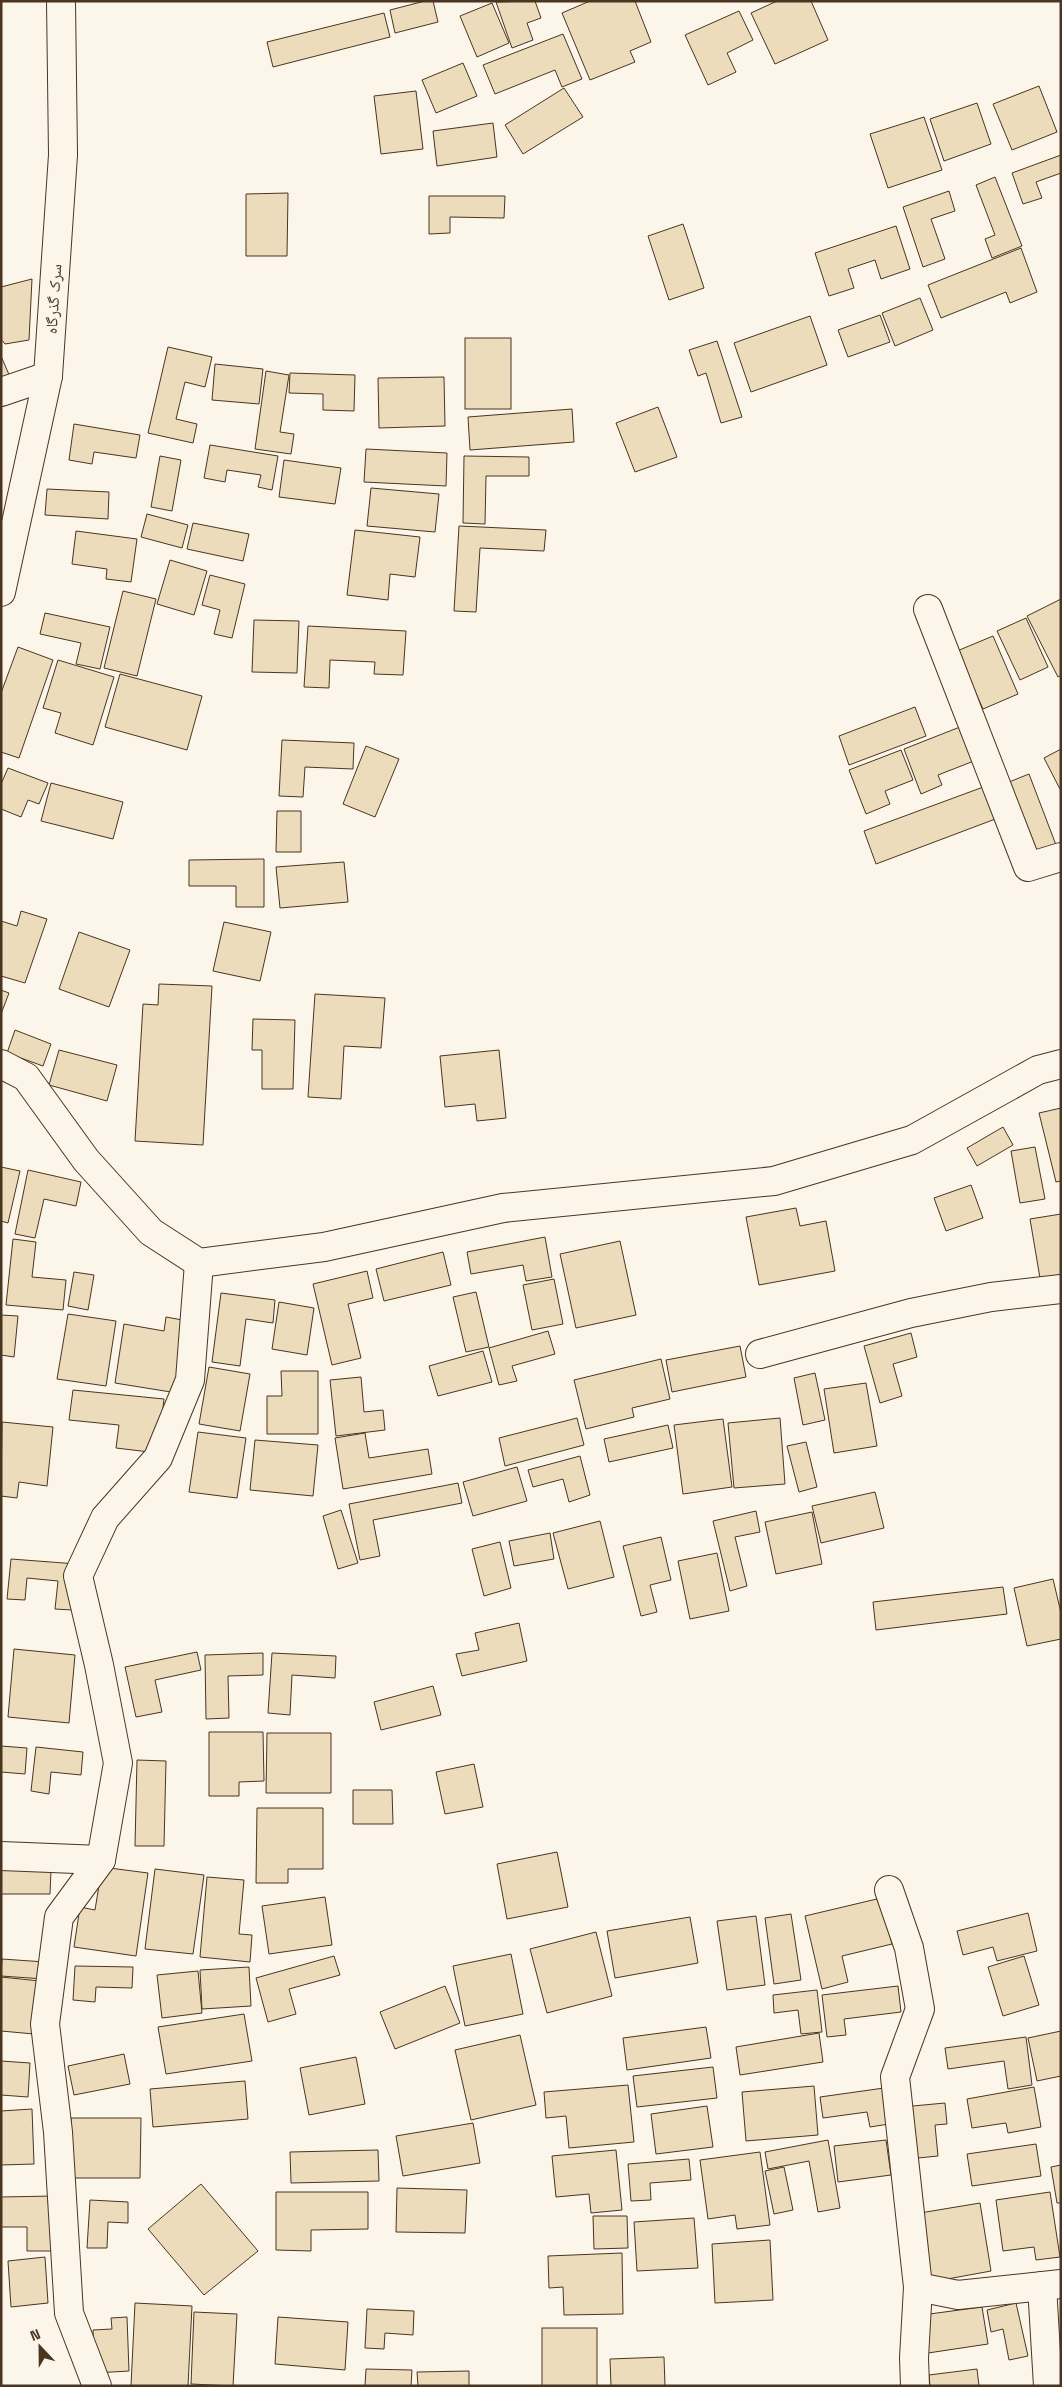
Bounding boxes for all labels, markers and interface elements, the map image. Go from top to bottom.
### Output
street label: سرک گذرگاه [41,263,66,335]
north arrow [15,2322,65,2372]
text: N [27,2325,43,2345]

